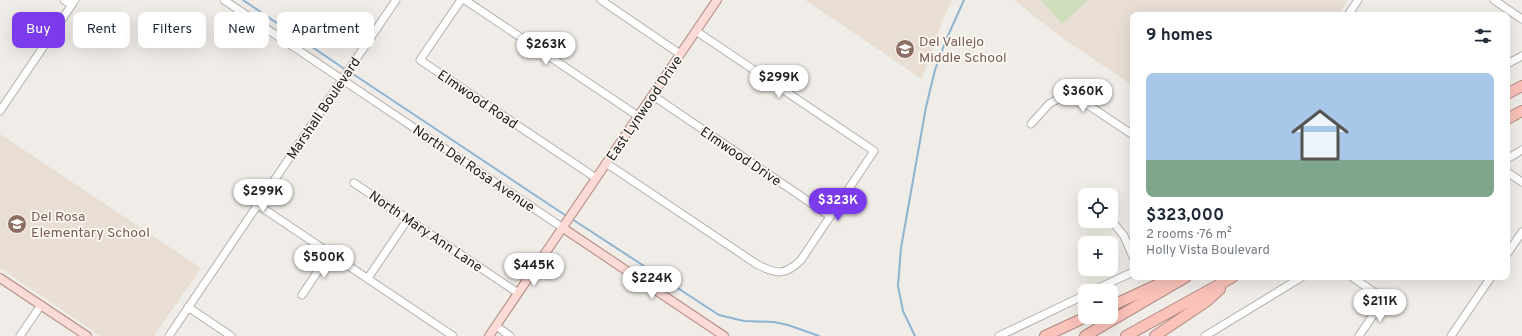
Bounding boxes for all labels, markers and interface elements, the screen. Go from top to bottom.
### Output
chip: Buy [12,12,65,48]
chip: Rent [73,12,130,48]
chip: Filters [138,12,206,48]
chip: New [214,12,269,48]
chip: Apartment [277,12,374,48]
text: 9 homes [1146,25,1213,47]
icon: filters [1472,25,1494,47]
pin: $263K [518,32,574,66]
place label: Del Vallejo Middle School [919,34,1007,67]
text: $263K [526,37,566,53]
school or university icon: Del Vallejo Middle School [894,38,916,60]
street label: East Lynwood Drive [604,53,687,165]
street label: Marshall Boulevard [284,55,365,163]
pin: $299K [751,65,807,99]
street label: Elmwood Road [434,67,521,133]
text: $299K [759,70,799,86]
pin: $360K [1055,79,1111,113]
text: $360K [1062,84,1104,100]
icon: home [1284,99,1356,171]
street label: North Del Rosa Avenue [409,122,537,216]
street label: Elmwood Drive [696,124,784,191]
pin: $299K [235,179,291,213]
text: $299K [243,184,283,200]
street label: North Mary Ann Lane [365,188,485,277]
pin: $323K [810,188,866,222]
map controls [1078,188,1118,324]
button: locate [1078,188,1118,228]
text: $323K [818,193,858,209]
text: $323,000 [1146,205,1224,227]
place label: Del Rosa Elementary School [31,209,150,242]
school or university icon: Del Rosa Elementary School [6,213,28,235]
text: 2 rooms · 76 m² [1146,227,1232,243]
button: + [1078,236,1118,276]
text: Holly Vista Boulevard [1146,243,1270,259]
pin: $500K [296,245,352,279]
text: $500K [303,250,345,266]
pin: $445K [506,253,562,287]
text: $445K [513,258,555,274]
pin: $224K [624,266,680,300]
text: $224K [631,271,673,287]
button: − [1078,284,1118,324]
pin: $211K [1352,289,1408,323]
text: $211K [1362,294,1398,310]

